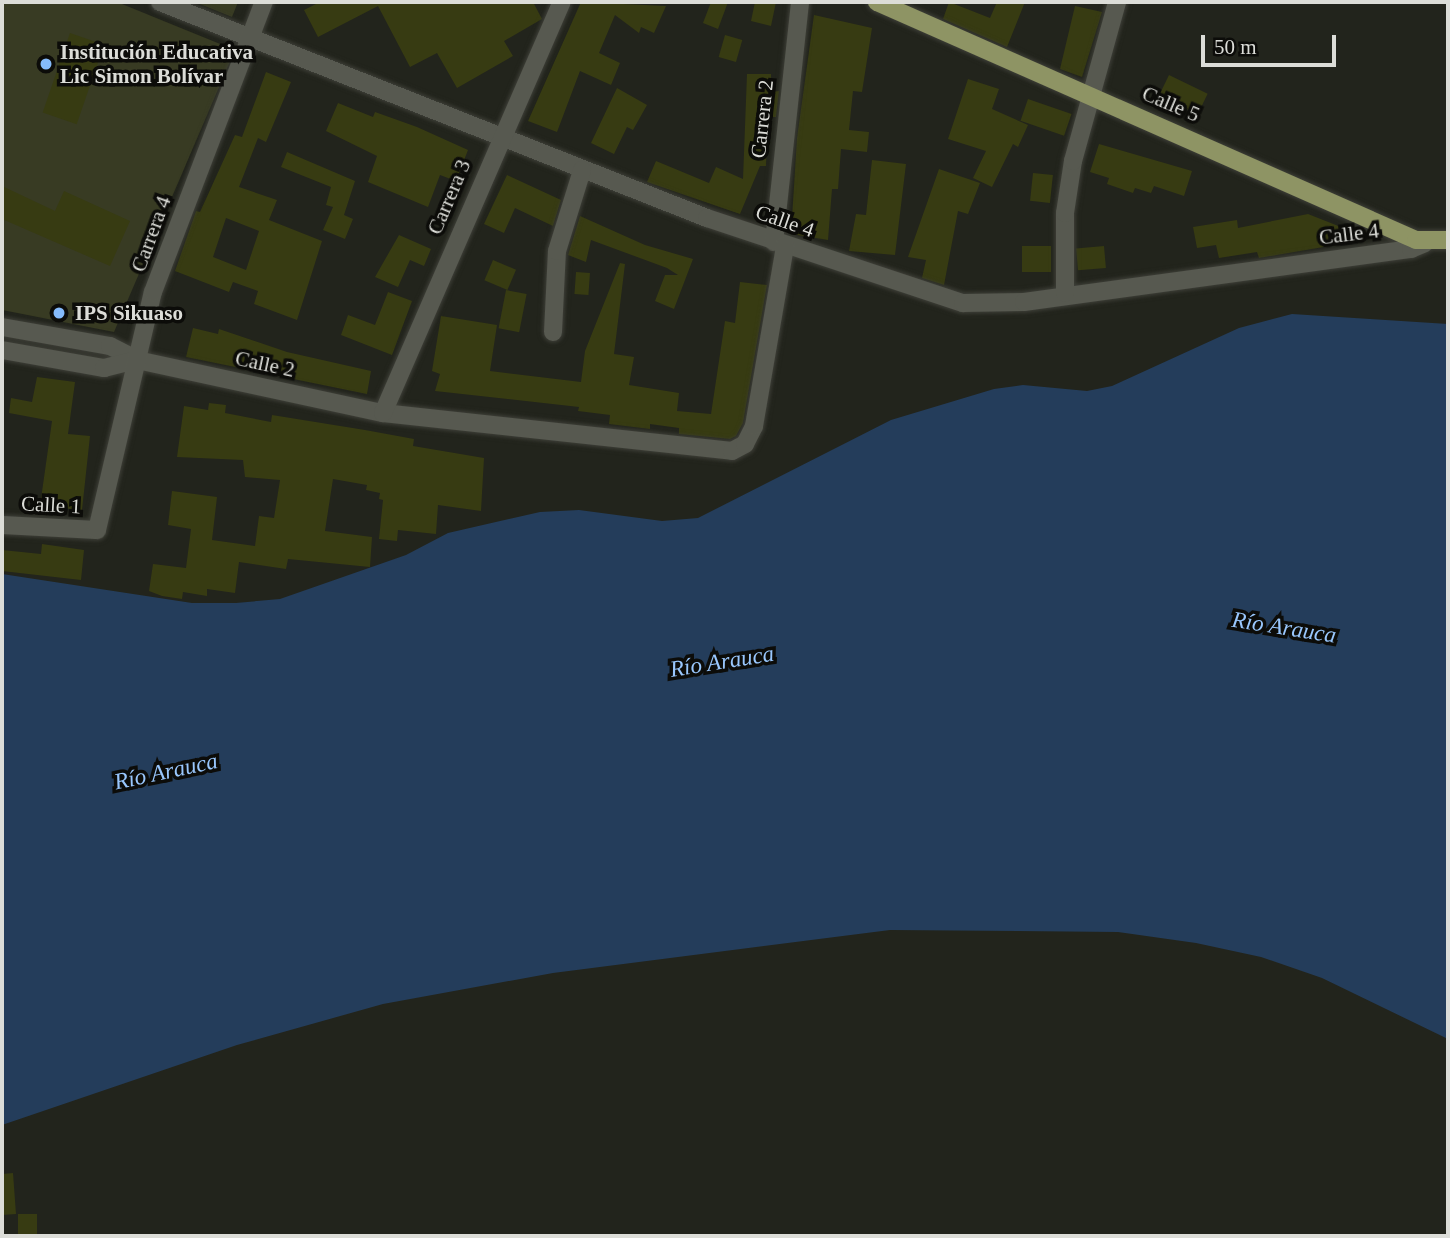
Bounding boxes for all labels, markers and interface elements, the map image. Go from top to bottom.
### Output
scale bar [1205,21,1340,65]
text: 50 m [1214,35,1257,59]
place label: Institución Educativa Lic Simon Bolívar [60,39,253,89]
marker: Institución Educativa Lic Simon Bolívar [38,56,54,72]
street label: Carrera 2 [745,79,779,159]
street label: Calle 5 [1138,81,1204,127]
street label: Carrera 3 [422,156,476,238]
street label: Carrera 4 [126,193,176,275]
street label: Calle 4 [753,199,817,243]
street label: Calle 4 [1318,218,1380,250]
place label: IPS Sikuaso [75,300,183,326]
marker: IPS Sikuaso [49,303,69,323]
street label: Calle 2 [233,345,297,383]
street label: Calle 1 [20,491,82,519]
water label: Río Arauca [1230,606,1338,650]
water label: Río Arauca [668,640,776,684]
water label: Río Arauca [112,748,220,796]

